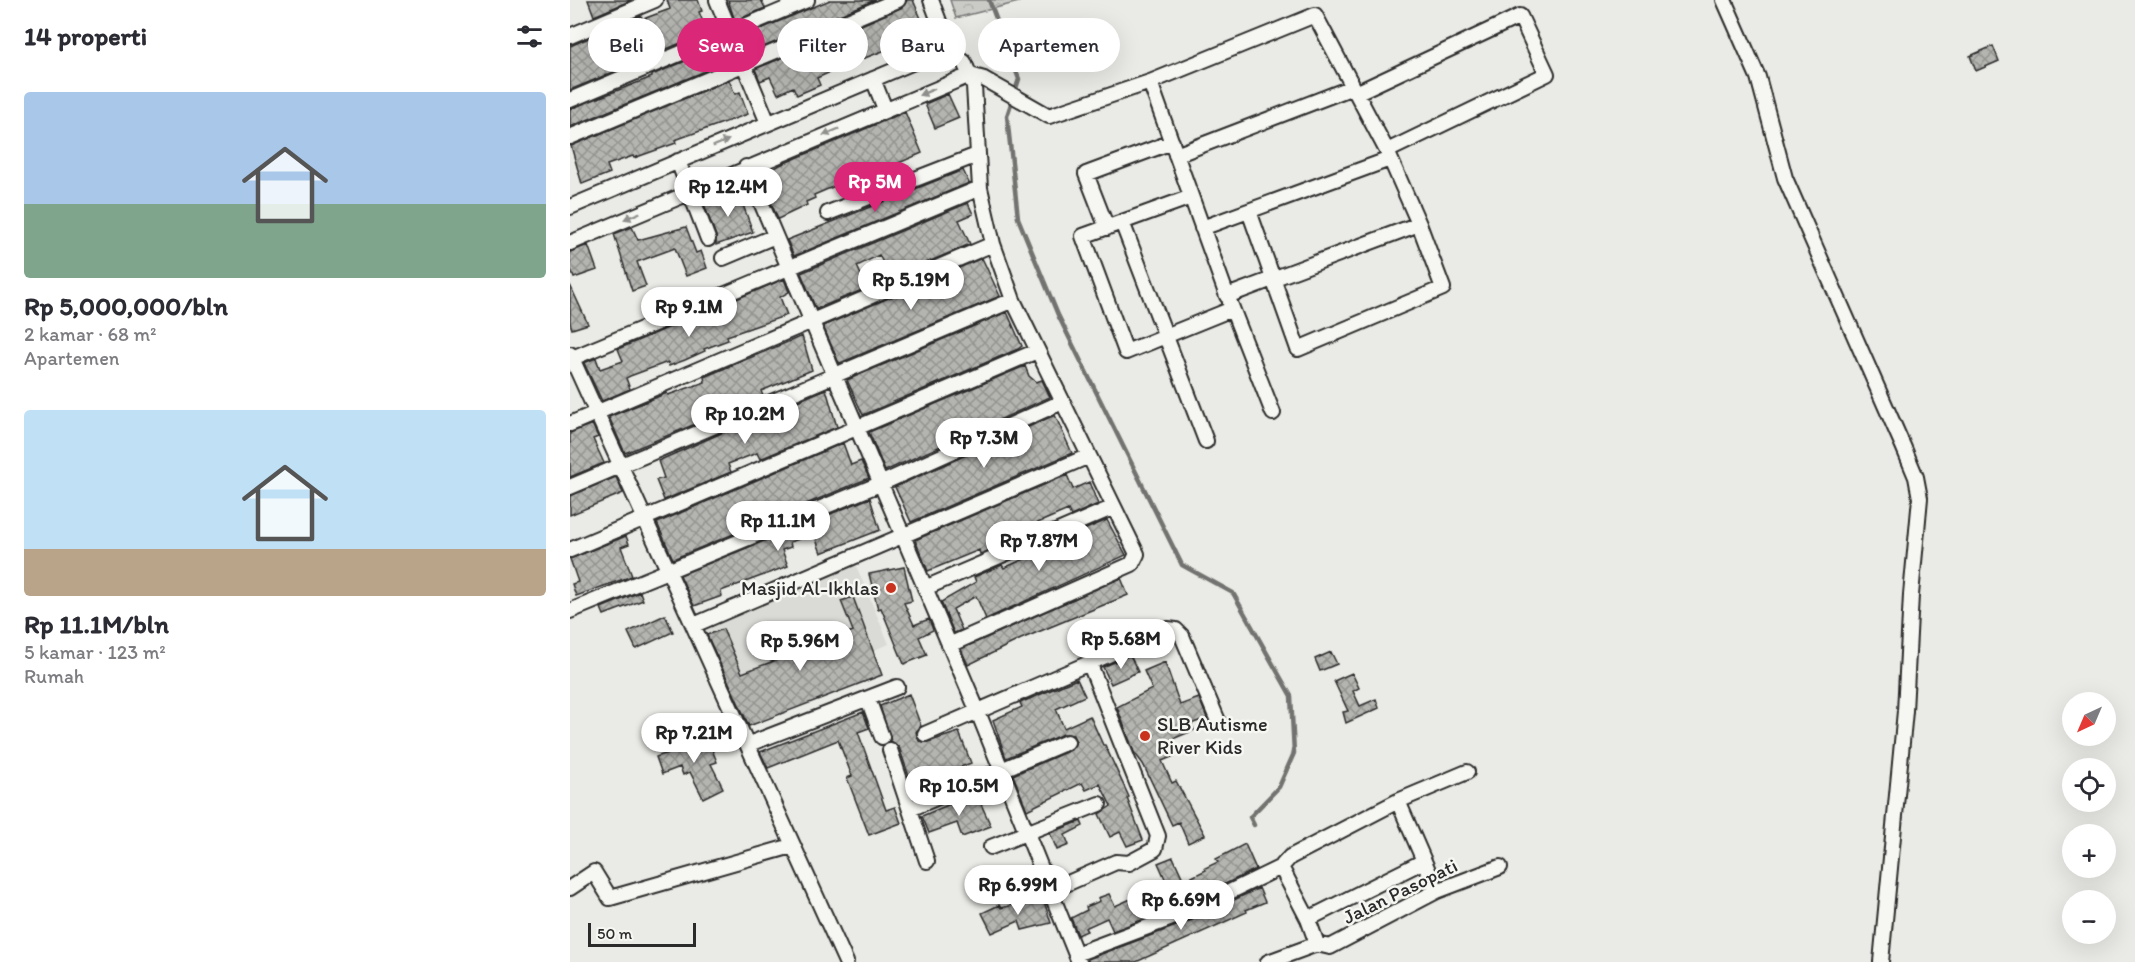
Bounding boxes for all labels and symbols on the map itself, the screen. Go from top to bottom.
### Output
one-way arrow [918,88,936,97]
one-way arrow [821,127,839,137]
one-way arrow [712,138,730,148]
pin: Rp 5M [833,162,917,213]
pin: Rp 12.4M [666,167,790,218]
one-way arrow [622,211,640,221]
pin: Rp 5.19M [849,260,973,311]
pin: Rp 9.1M [634,287,744,338]
pin: Rp 10.2M [683,394,807,445]
pin: Rp 7.3M [929,418,1039,469]
pin: Rp 11.1M [716,501,840,552]
pin: Rp 7.87M [977,521,1101,572]
place label: Masjid Al-Ikhlas [741,576,879,600]
marker: Masjid Al-Ikhlas [884,581,898,595]
pin: Rp 5.68M [1059,619,1183,670]
pin: Rp 5.96M [738,621,862,672]
north arrow [2062,692,2116,746]
place label: SLB Autisme River Kids [1157,712,1268,759]
pin: Rp 7.21M [632,713,756,764]
marker: SLB Autisme River Kids [1138,729,1152,743]
pin: Rp 10.5M [897,766,1021,817]
street label: Jalan Pasopati [1339,853,1461,929]
pin: Rp 6.99M [956,865,1080,916]
pin: Rp 6.69M [1119,880,1243,931]
scale bar [588,920,696,948]

